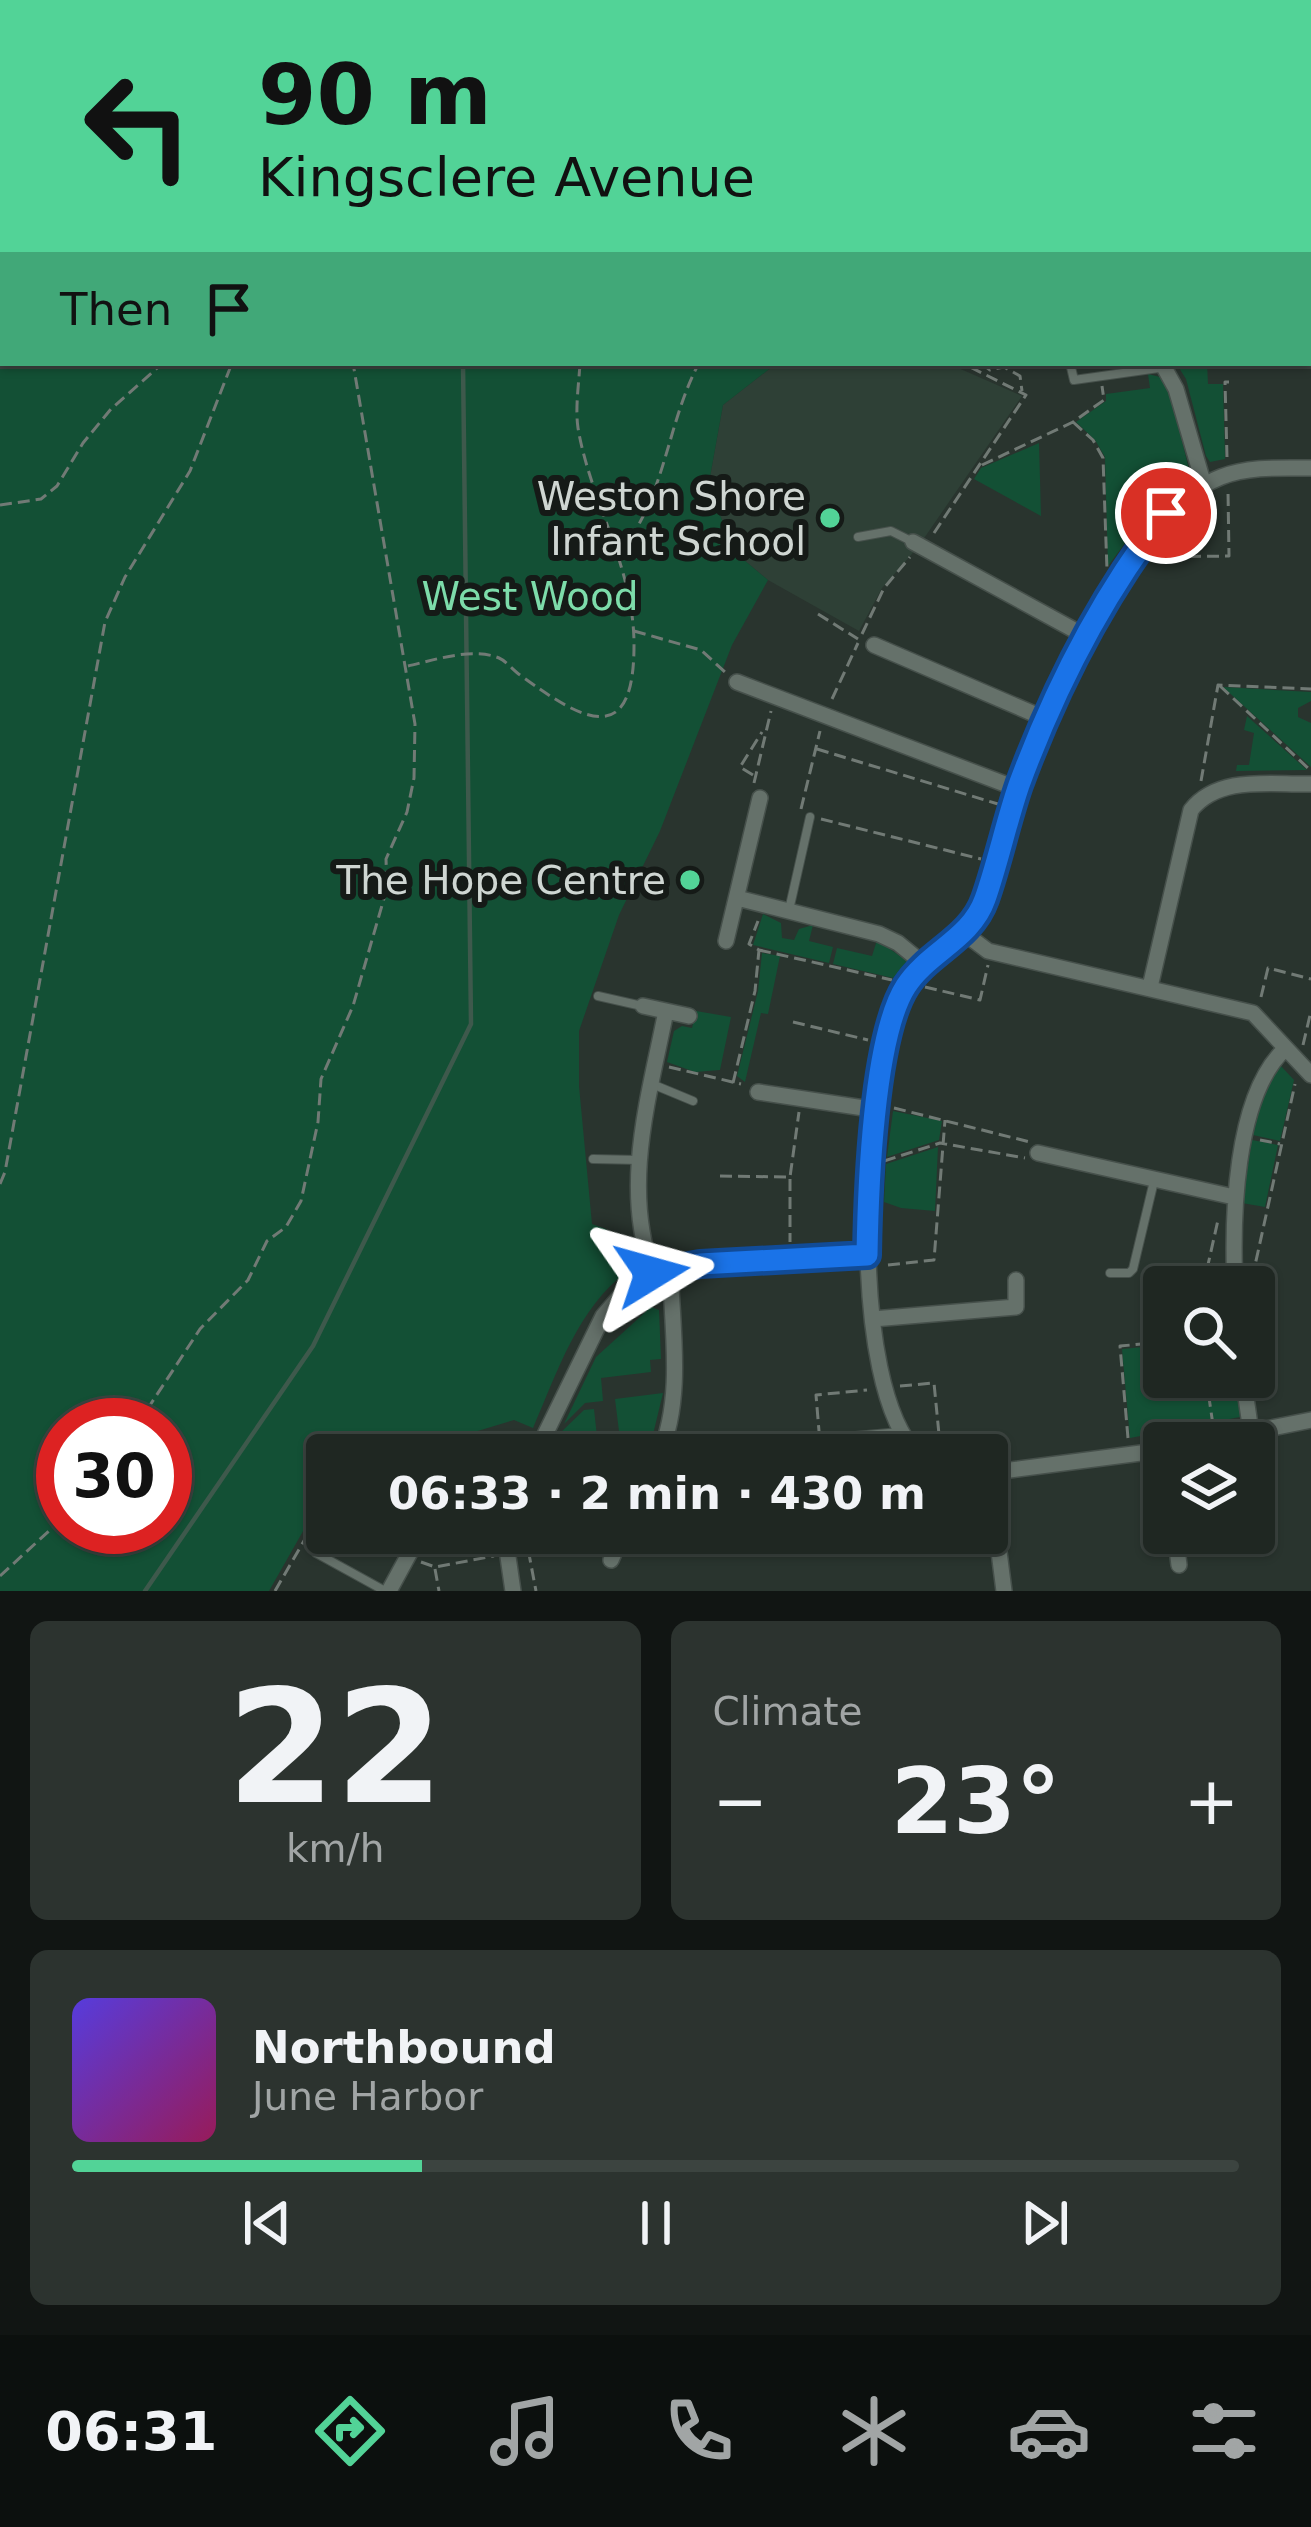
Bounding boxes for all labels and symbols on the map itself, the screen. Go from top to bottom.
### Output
pin [1115,462,1217,564]
place label: Weston Shore Infant School [537,474,806,564]
marker: Weston Shore Infant School [817,505,843,531]
park label: West Wood [421,574,639,619]
place label: The Hope Centre [335,858,666,903]
marker: The Hope Centre [677,867,703,893]
position arrow [589,1210,715,1336]
speed limit sign: 30 [36,1398,192,1554]

